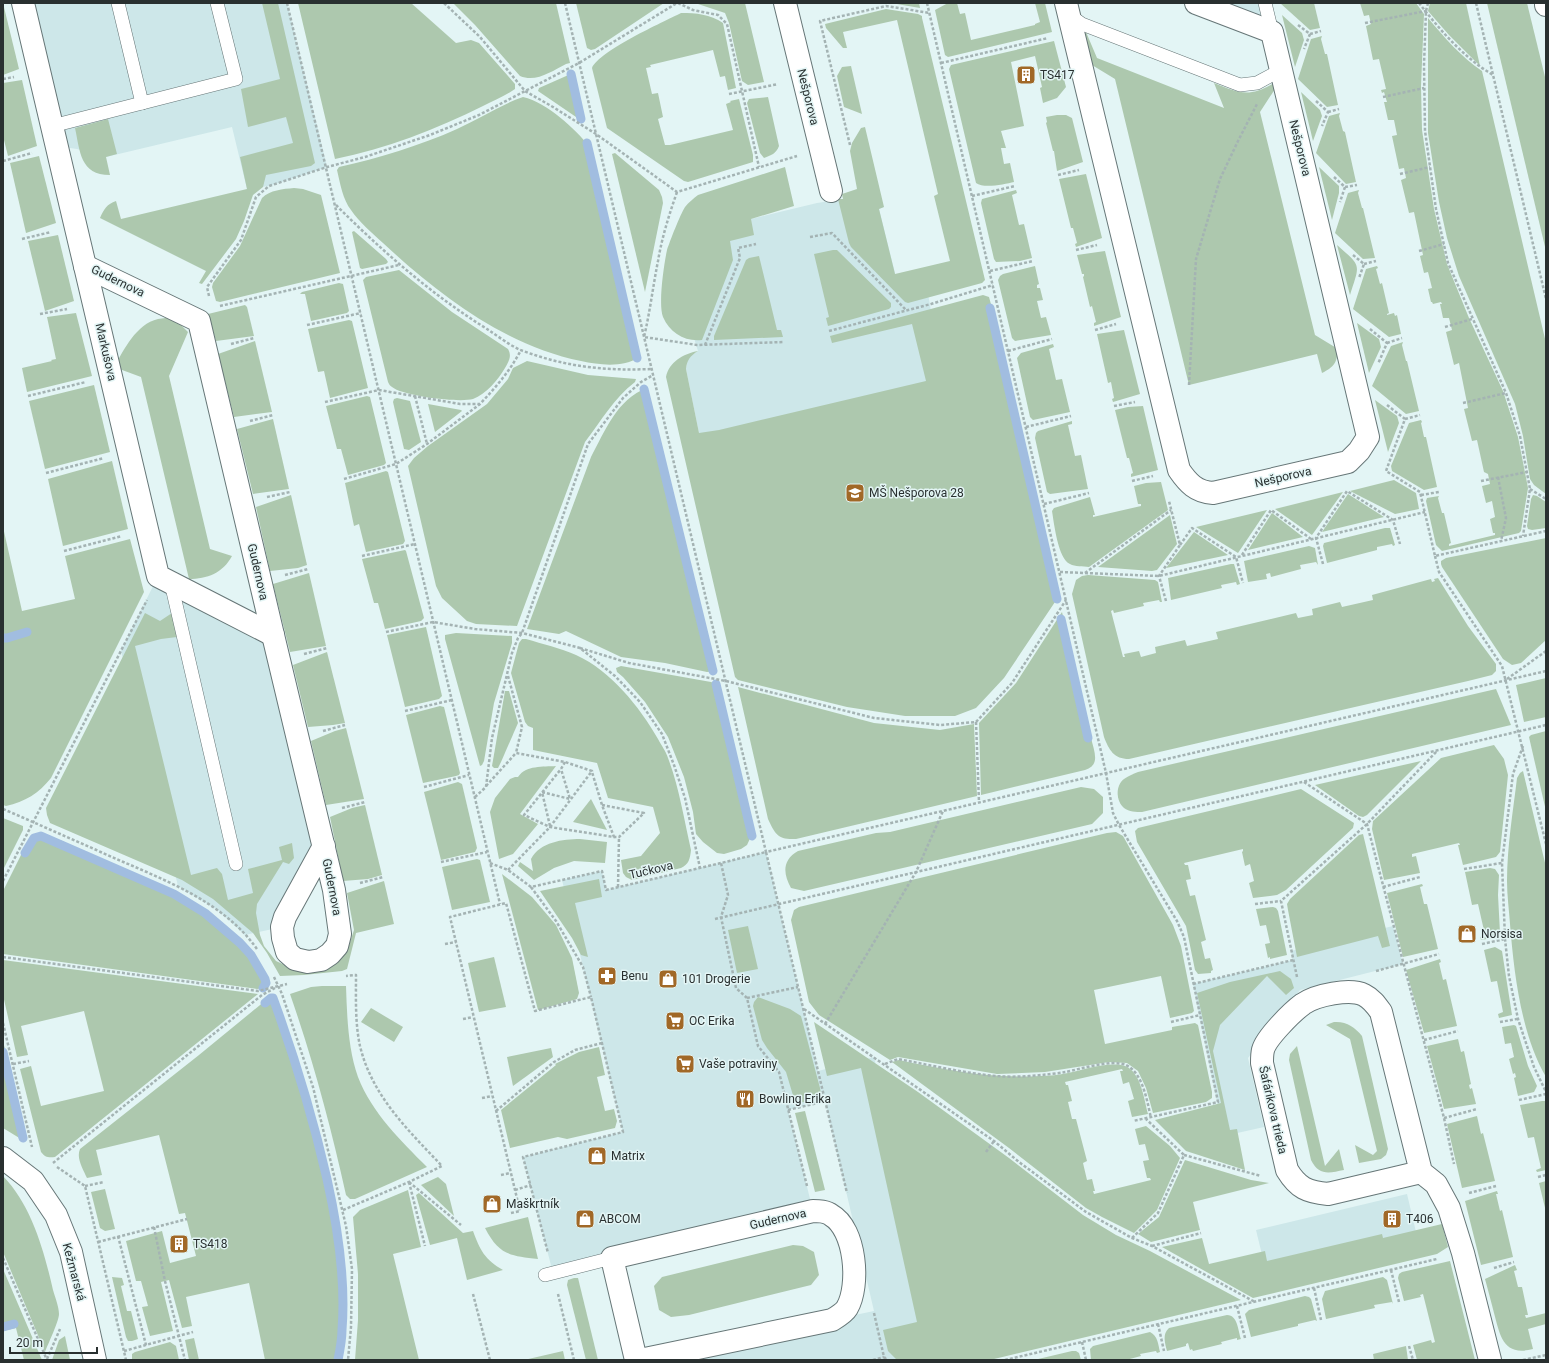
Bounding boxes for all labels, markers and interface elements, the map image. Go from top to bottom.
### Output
building icon: TS417 [1015,64,1037,86]
street label: Nešporova [794,67,822,127]
place label: TS417 [1040,68,1075,82]
street label: Nešporova [1286,118,1314,178]
street label: Gudernova [89,262,147,300]
street label: Markušova [93,322,119,382]
street label: Nešporova [1253,464,1313,490]
school or university icon: MŠ Nešporova 28 [844,482,866,504]
place label: MŠ Nešporova 28 [869,485,964,500]
street label: Gudernova [245,542,271,602]
street label: Gudernova [320,857,344,917]
street label: Tučkova [628,858,674,882]
shop icon: Norsisa [1456,923,1478,945]
place label: Norsisa [1481,927,1522,941]
pharmacy icon: Benu [596,965,618,987]
shop icon: 101 Drogerie [657,968,679,990]
place label: Benu [621,969,648,983]
place label: 101 Drogerie [682,972,750,986]
supermarket icon: OC Erika [664,1010,686,1032]
place label: OC Erika [689,1014,734,1028]
supermarket icon: Vaše potraviny [674,1053,696,1075]
place label: Vaše potraviny [699,1057,778,1071]
street label: Šafárikova trieda [1256,1064,1291,1155]
restaurant icon: Bowling Erika [734,1088,756,1110]
place label: Bowling Erika [759,1092,831,1106]
shop icon: Matrix [586,1145,608,1167]
place label: Matrix [611,1149,645,1163]
shop icon: Maškrtník [481,1193,503,1215]
place label: Maškrtník [506,1197,560,1211]
street label: Gudernova [748,1206,808,1232]
shop icon: ABCOM [574,1208,596,1230]
building icon: T406 [1381,1208,1403,1230]
place label: ABCOM [599,1212,641,1226]
place label: T406 [1406,1212,1434,1226]
building icon: TS418 [168,1233,190,1255]
place label: TS418 [193,1237,228,1251]
street label: Kežmarská [60,1241,88,1303]
scale bar [10,1329,97,1355]
text: 20 m [16,1336,43,1350]

